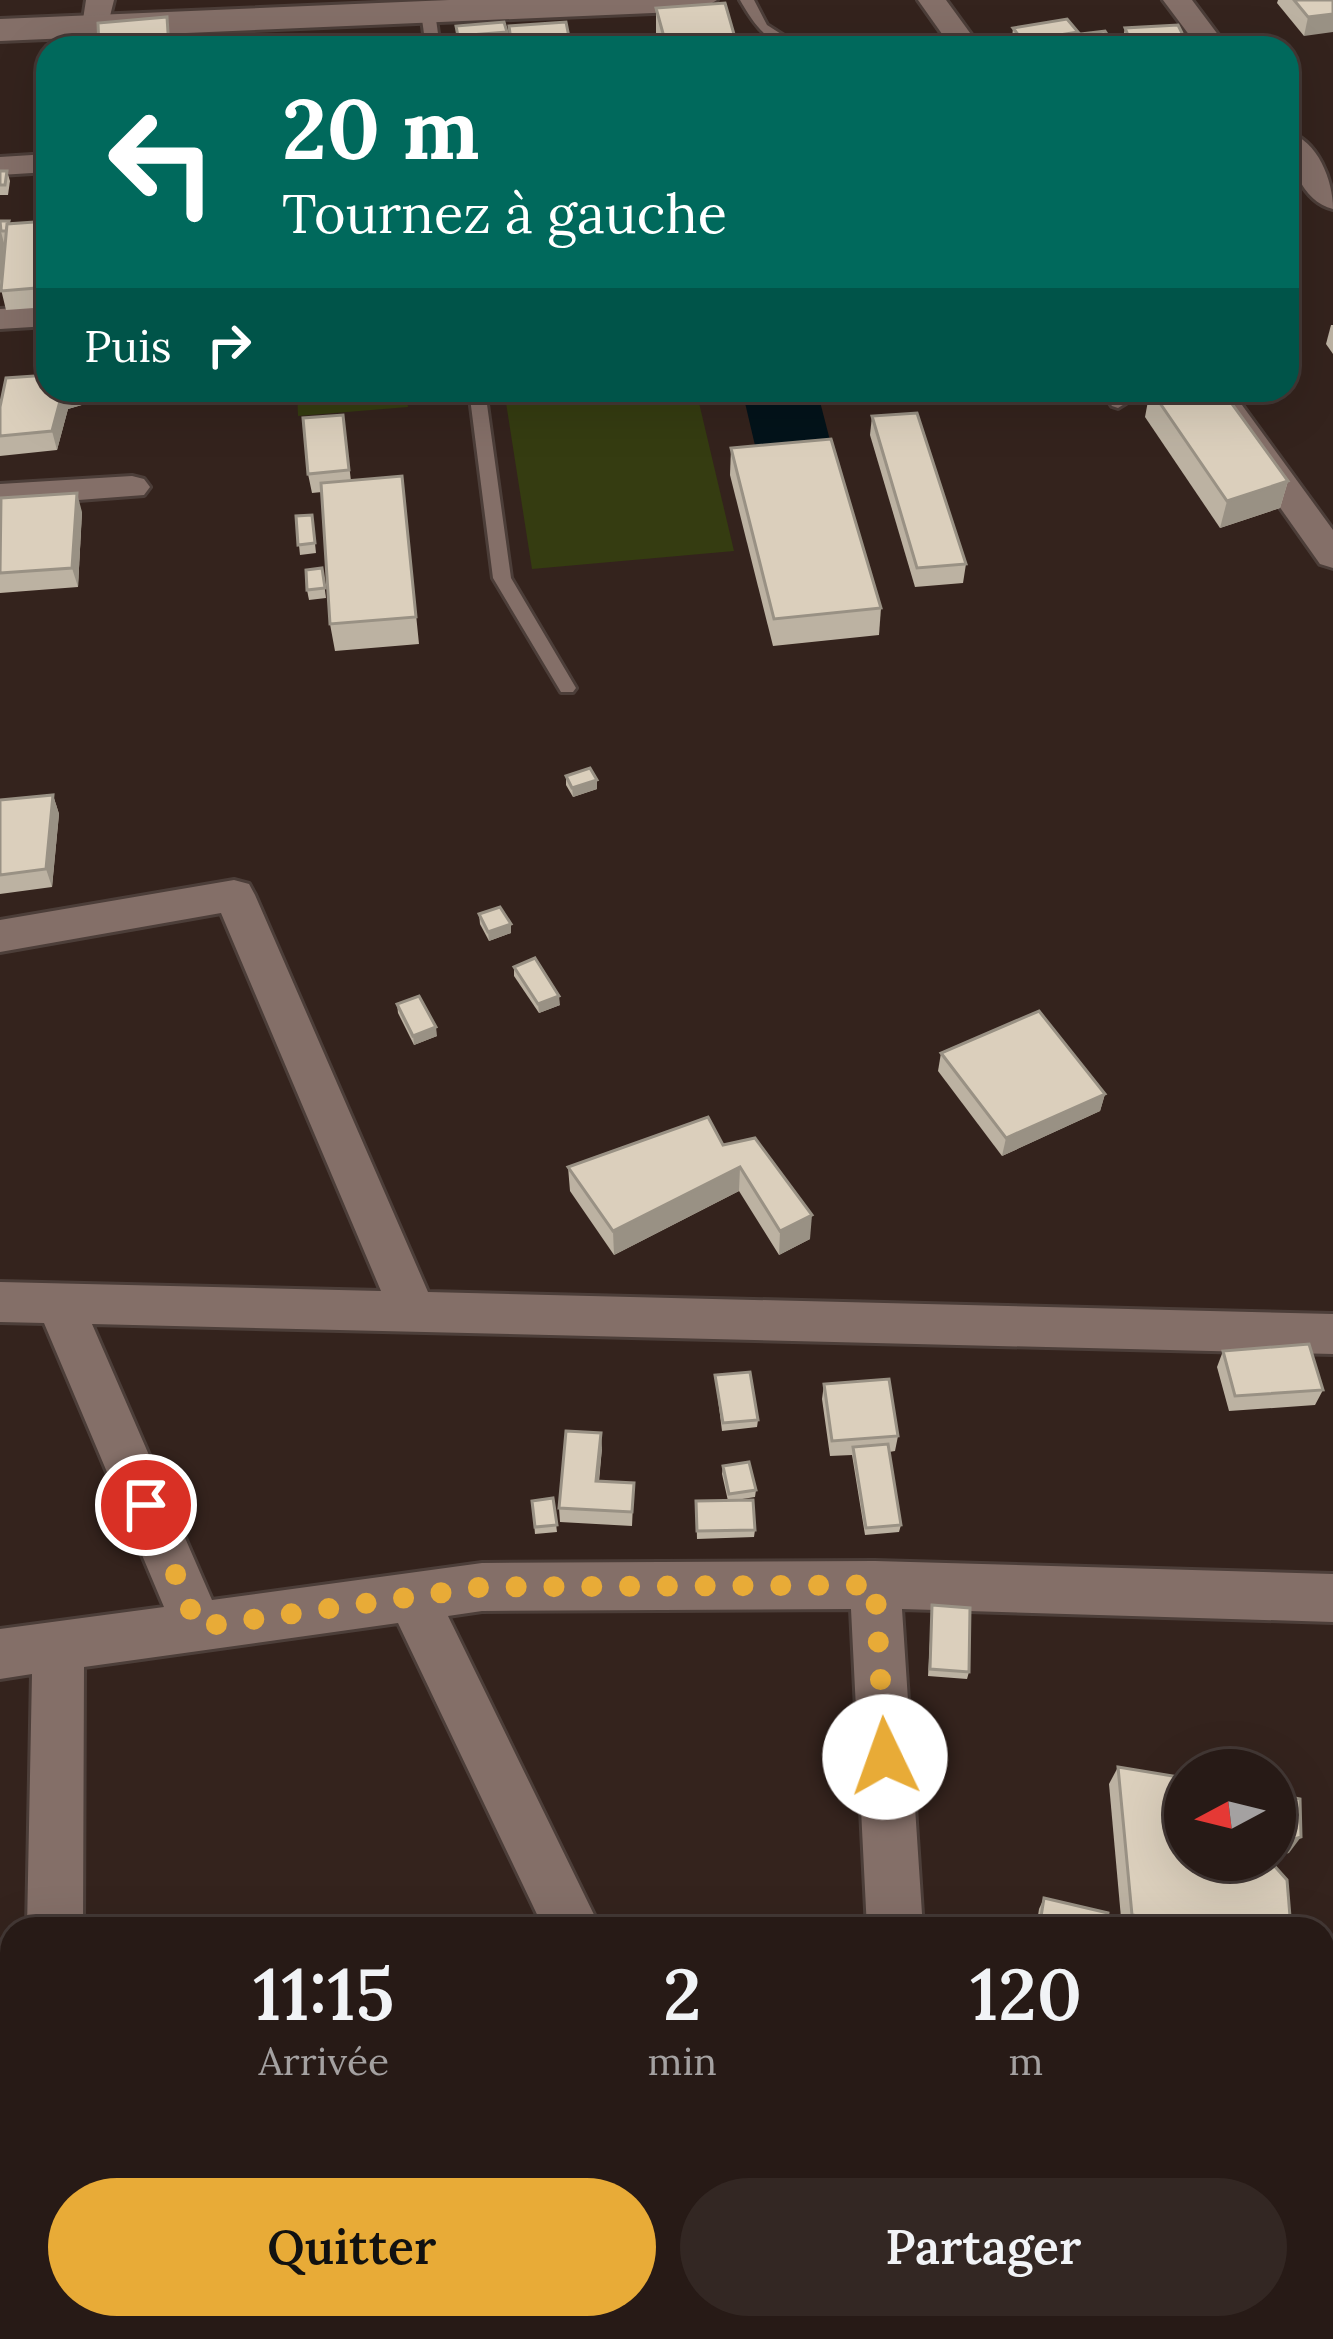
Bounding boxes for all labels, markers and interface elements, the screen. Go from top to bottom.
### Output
text: 20 m [282,74,480,182]
icon: left [84,84,240,240]
text: Tournez à gauche [282,179,727,248]
icon: right [196,312,262,378]
text: Puis [84,317,172,374]
pin [95,1454,197,1556]
icon: arrive [113,1472,179,1538]
position arrow [822,1694,948,1820]
north arrow [1164,1749,1296,1881]
map controls [1164,1749,1296,1881]
text: 11:15 [253,1948,395,2040]
text: 2 [663,1948,702,2040]
text: 120 [970,1948,1082,2040]
text: Arrivée [258,2036,389,2086]
text: min [648,2036,717,2086]
text: m [1009,2036,1043,2086]
button: Quitter [48,2178,656,2316]
button: Partager [680,2178,1287,2316]

